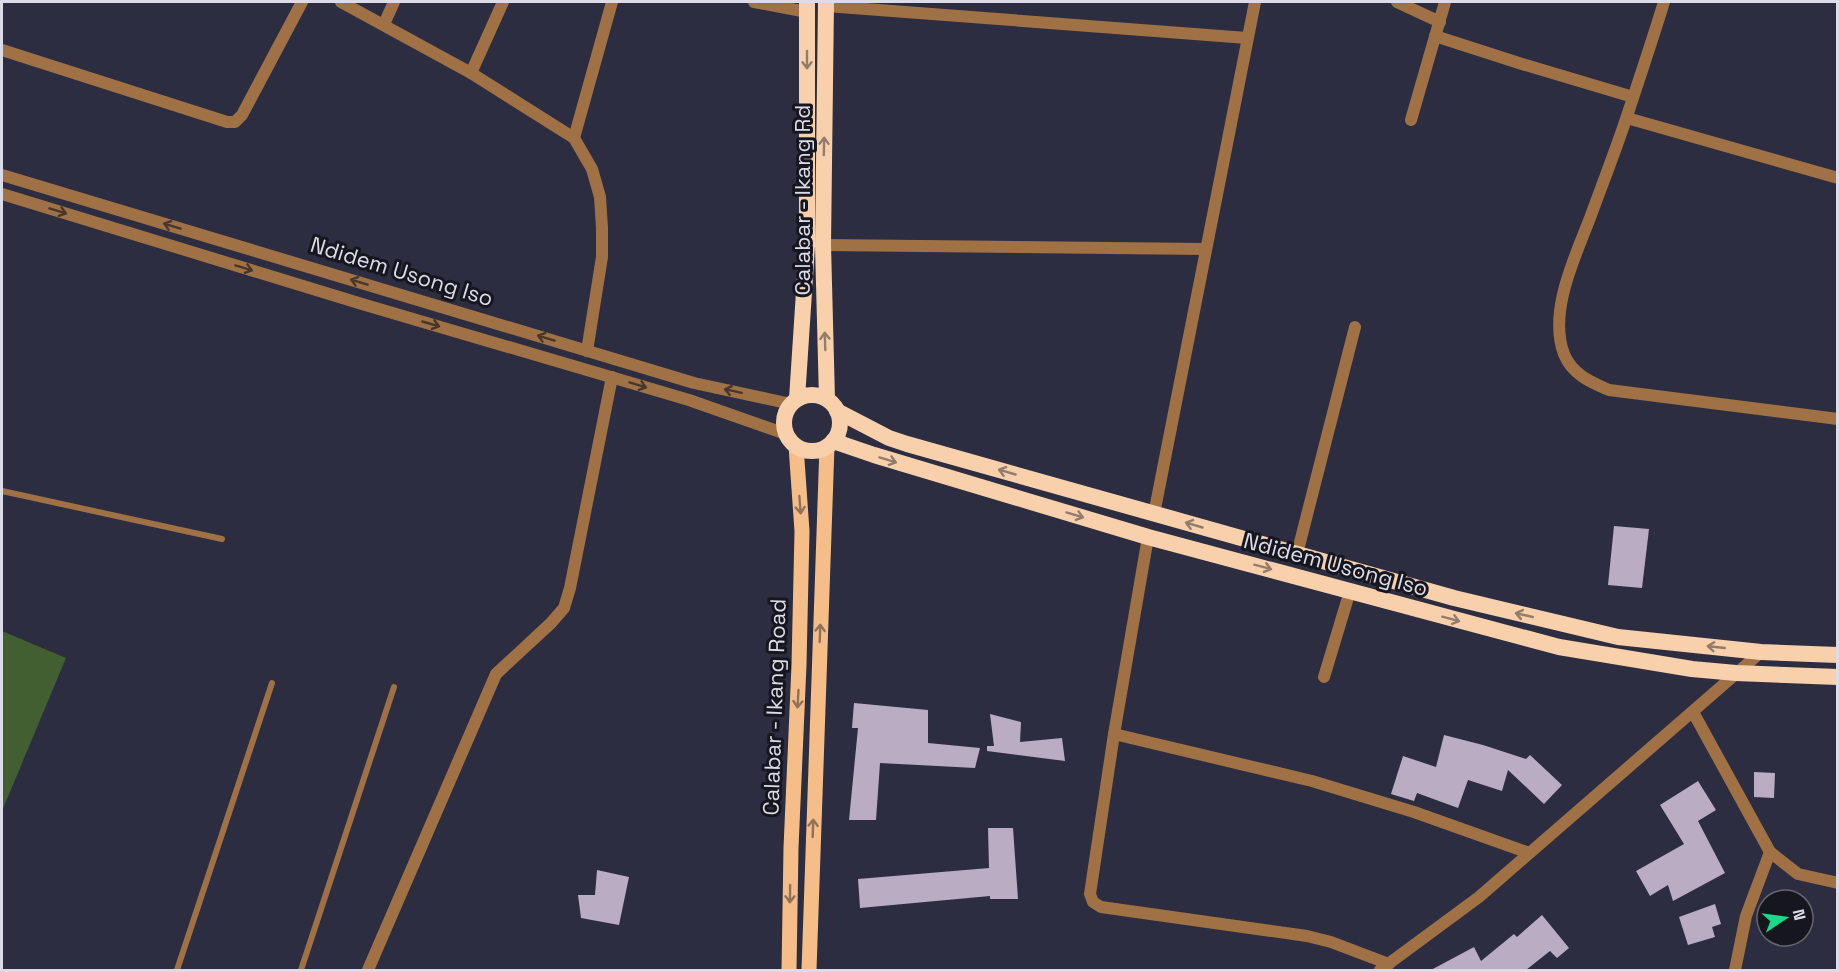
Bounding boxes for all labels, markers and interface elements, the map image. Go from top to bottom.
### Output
one-way arrow [801,49,813,69]
street label: Calabar - Ikang Rd [788,105,816,295]
one-way arrow [818,136,830,156]
one-way arrow [48,206,67,217]
one-way arrow [163,220,182,231]
street label: Ndidem Usong Iso [307,230,497,312]
one-way arrow [234,263,253,274]
one-way arrow [350,276,369,287]
one-way arrow [421,318,440,330]
one-way arrow [820,331,831,351]
one-way arrow [537,332,556,343]
one-way arrow [628,380,647,391]
one-way arrow [724,385,744,396]
one-way arrow [878,455,897,466]
one-way arrow [998,466,1017,477]
one-way arrow [795,494,806,514]
one-way arrow [1065,510,1084,521]
one-way arrow [1185,519,1204,530]
street label: Ndidem Usong Iso [1241,526,1431,602]
one-way arrow [1253,562,1272,573]
street label: Calabar - Ikang Road [756,598,792,816]
one-way arrow [1515,608,1534,620]
one-way arrow [1441,613,1460,625]
one-way arrow [815,624,826,644]
one-way arrow [1707,642,1727,653]
one-way arrow [792,689,803,709]
one-way arrow [808,819,819,839]
one-way arrow [784,884,796,904]
north arrow [1755,888,1815,948]
text: N [1788,907,1811,922]

